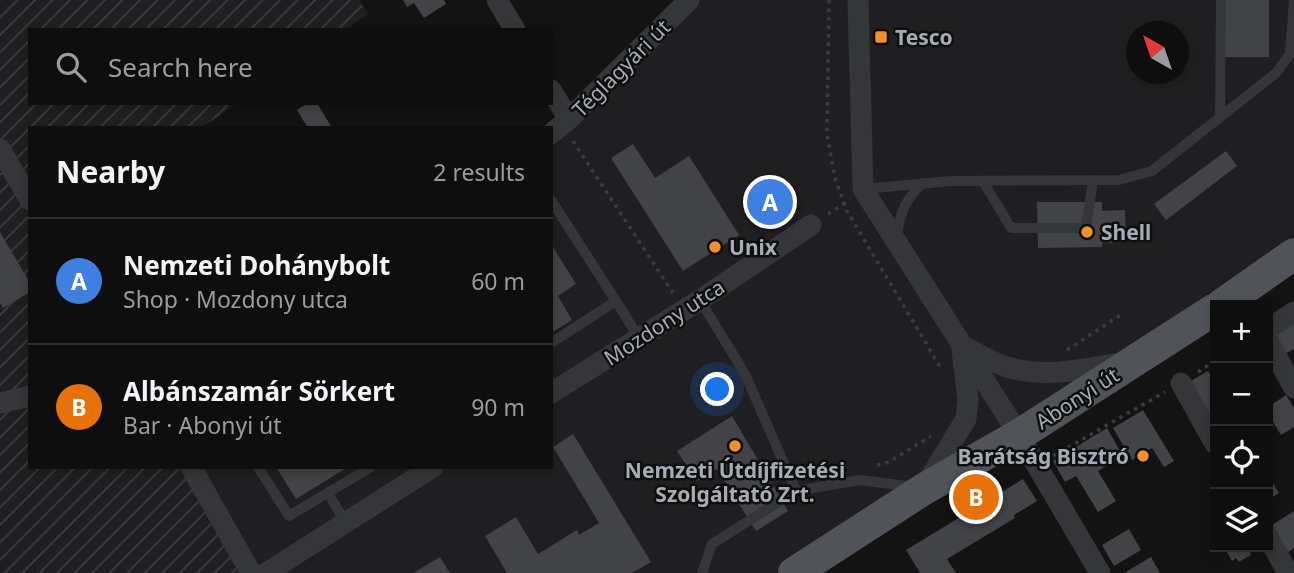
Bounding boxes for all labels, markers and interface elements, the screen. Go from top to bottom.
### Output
street label: Téglagyári út [566,13,676,123]
north arrow [1126,21,1189,84]
place label: Tesco [895,23,953,51]
search box [28,28,553,105]
marker: Tesco [873,29,889,45]
icon: search [52,48,90,86]
text: Search here [108,49,253,85]
text: Nearby [56,151,165,192]
text: 2 results [433,156,525,188]
pin: A [747,176,793,228]
place label: Shell [1101,218,1151,246]
marker: Shell [1079,224,1095,240]
place label: Unix [729,233,778,261]
marker: Unix [707,239,723,255]
text: Nemzeti Dohánybolt [123,247,390,283]
text: A [71,265,87,297]
text: 60 m [471,265,525,297]
street label: Mozdony utca [598,273,730,371]
text: Shop · Mozdony utca [123,283,348,315]
map controls [1210,300,1273,552]
button: + [1210,300,1273,363]
street label: Abonyi út [1030,360,1124,435]
button: − [1210,363,1273,426]
your location [700,372,734,406]
text: Albánszamár Sörkert [123,373,395,409]
text: B [71,391,87,423]
text: 90 m [471,391,525,423]
text: Bar · Abonyi út [123,409,282,441]
button: locate [1210,426,1273,489]
marker: Nemzeti Útdíjfizetési Szolgáltató Zrt. [727,438,743,454]
place label: Barátság Bisztró [958,442,1129,470]
marker: Barátság Bisztró [1135,448,1151,464]
place label: Nemzeti Útdíjfizetési Szolgáltató Zrt. [625,456,845,508]
pin: B [953,471,999,523]
button: layers [1210,489,1273,552]

